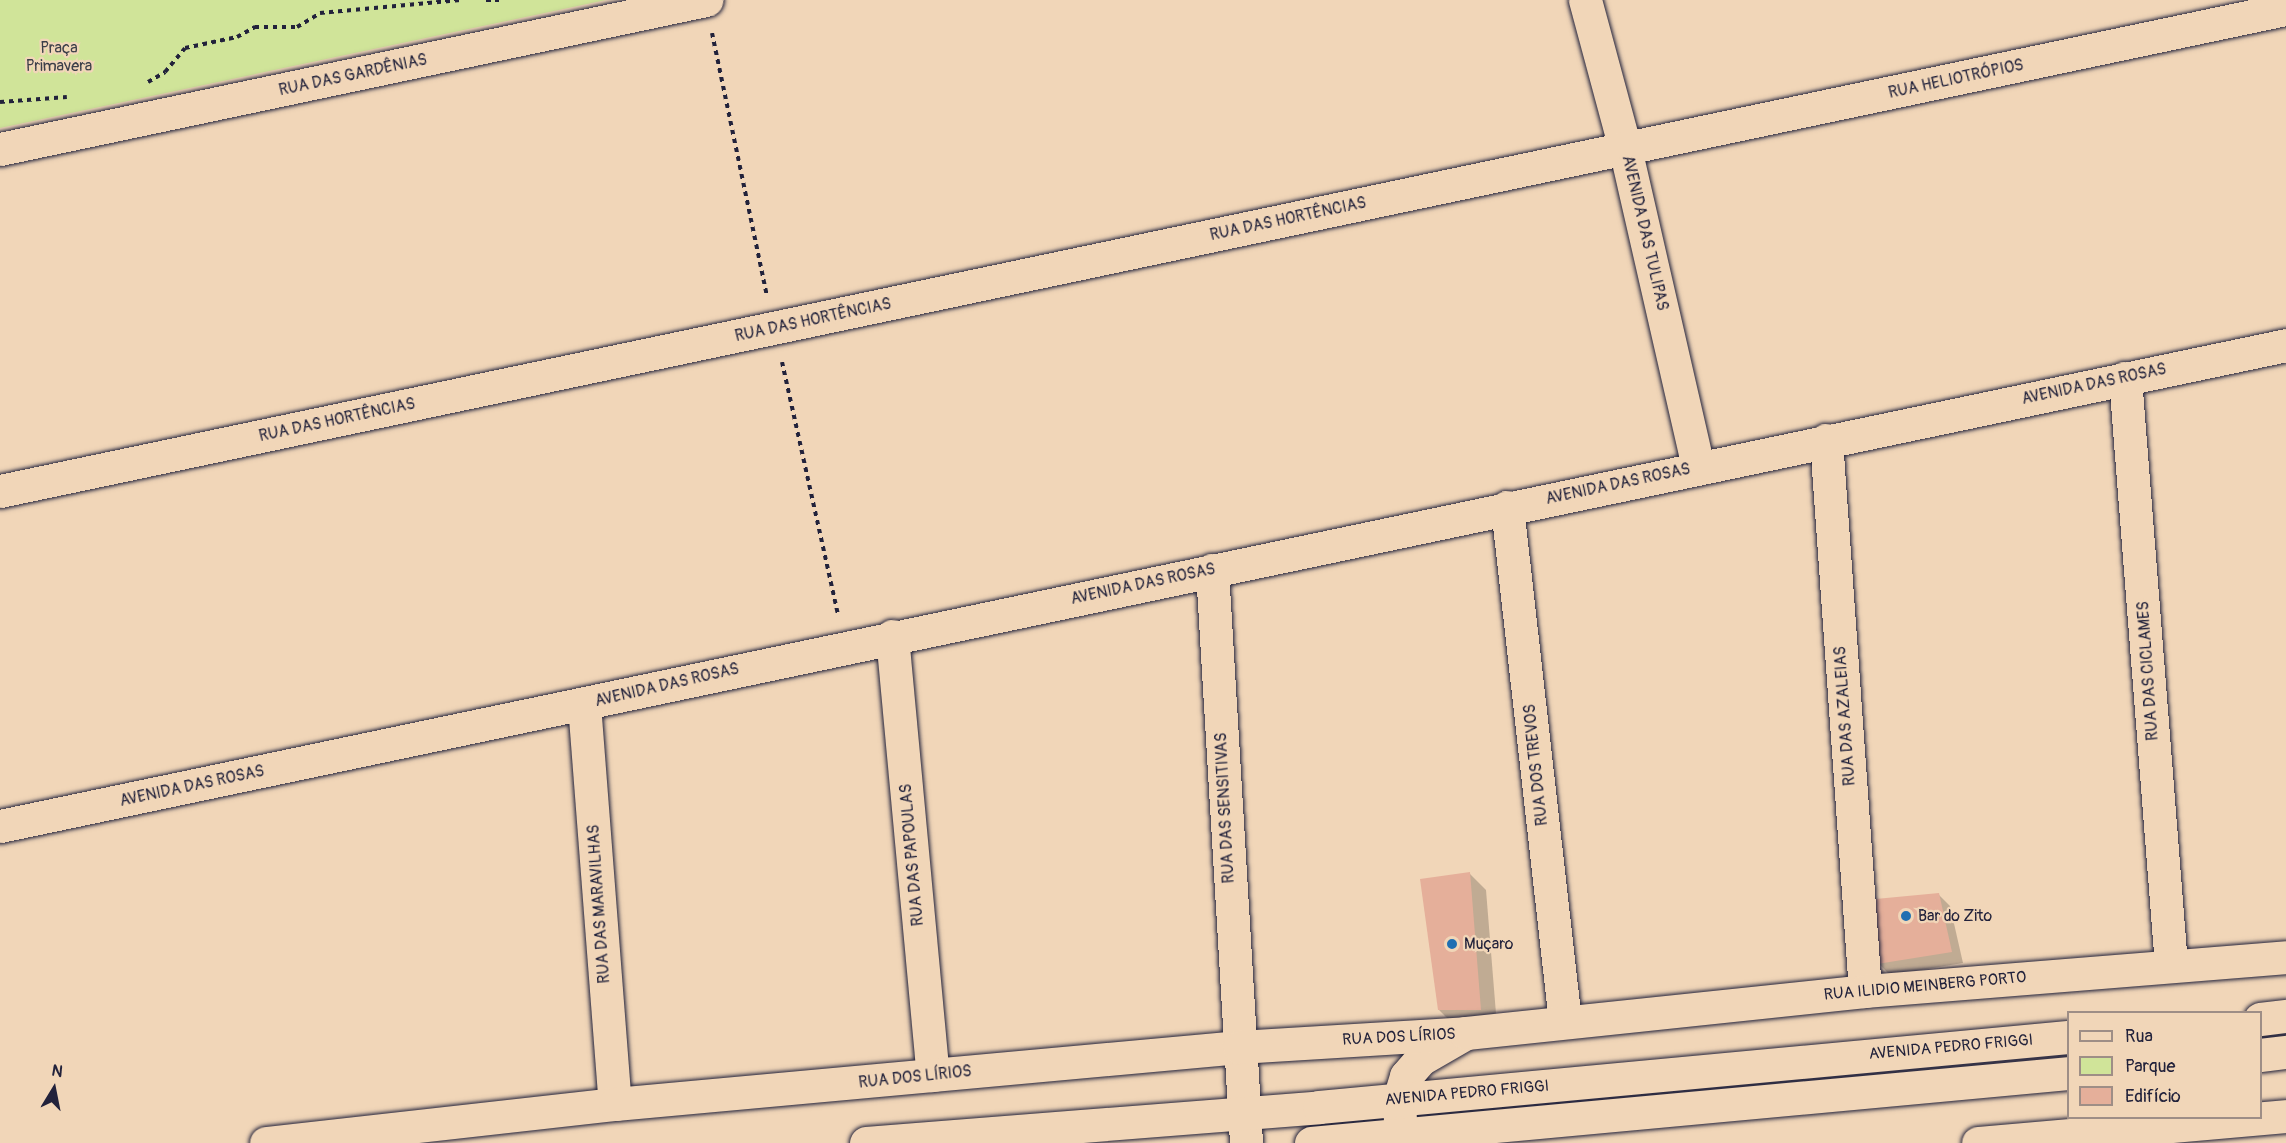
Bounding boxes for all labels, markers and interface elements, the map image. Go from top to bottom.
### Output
park label: Praça Primavera [26,38,92,76]
street label: RUA DAS GARDÊNIAS [277,50,429,100]
street label: RUA HELIOTRÓPIOS [1887,55,2025,103]
street label: AVENIDA DAS TULIPAS [1618,153,1672,313]
street label: RUA DAS HORTÊNCIAS [1208,193,1368,245]
street label: RUA DAS HORTÊNCIAS [733,294,893,346]
street label: AVENIDA DAS ROSAS [2020,359,2168,409]
street label: RUA DAS HORTÊNCIAS [257,394,417,446]
street label: AVENIDA DAS ROSAS [1544,459,1692,509]
street label: AVENIDA DAS ROSAS [1069,559,1217,609]
street label: RUA DAS CICLAMES [2134,601,2162,741]
street label: RUA DAS AZALEIAS [1831,645,1859,787]
street label: AVENIDA DAS ROSAS [593,659,741,711]
street label: RUA DOS TREVOS [1520,703,1552,827]
street label: RUA DAS SENSITIVAS [1211,732,1239,884]
street label: AVENIDA DAS ROSAS [118,761,266,811]
street label: RUA DAS PAPOULAS [896,783,928,927]
street label: RUA DAS MARAVILHAS [584,824,614,984]
place label: Bar do Zito [1918,906,1992,926]
marker: Bar do Zito [1899,909,1913,923]
place label: Muçaro [1464,934,1513,954]
marker: Muçaro [1445,937,1459,951]
street label: RUA ILIDIO MEINBERG PORTO [1823,968,2027,1004]
legend [2067,1011,2262,1119]
street label: RUA DOS LÍRIOS [1342,1024,1456,1050]
text: Rua [2125,1025,2153,1048]
street label: AVENIDA PEDRO FRIGGI [1868,1030,2034,1064]
text: Parque [2125,1055,2175,1078]
north arrow [24,1059,84,1119]
text: N [50,1060,64,1082]
street label: RUA DOS LÍRIOS [858,1062,972,1092]
street label: AVENIDA PEDRO FRIGGI [1384,1076,1550,1110]
text: Edifício [2125,1085,2181,1108]

